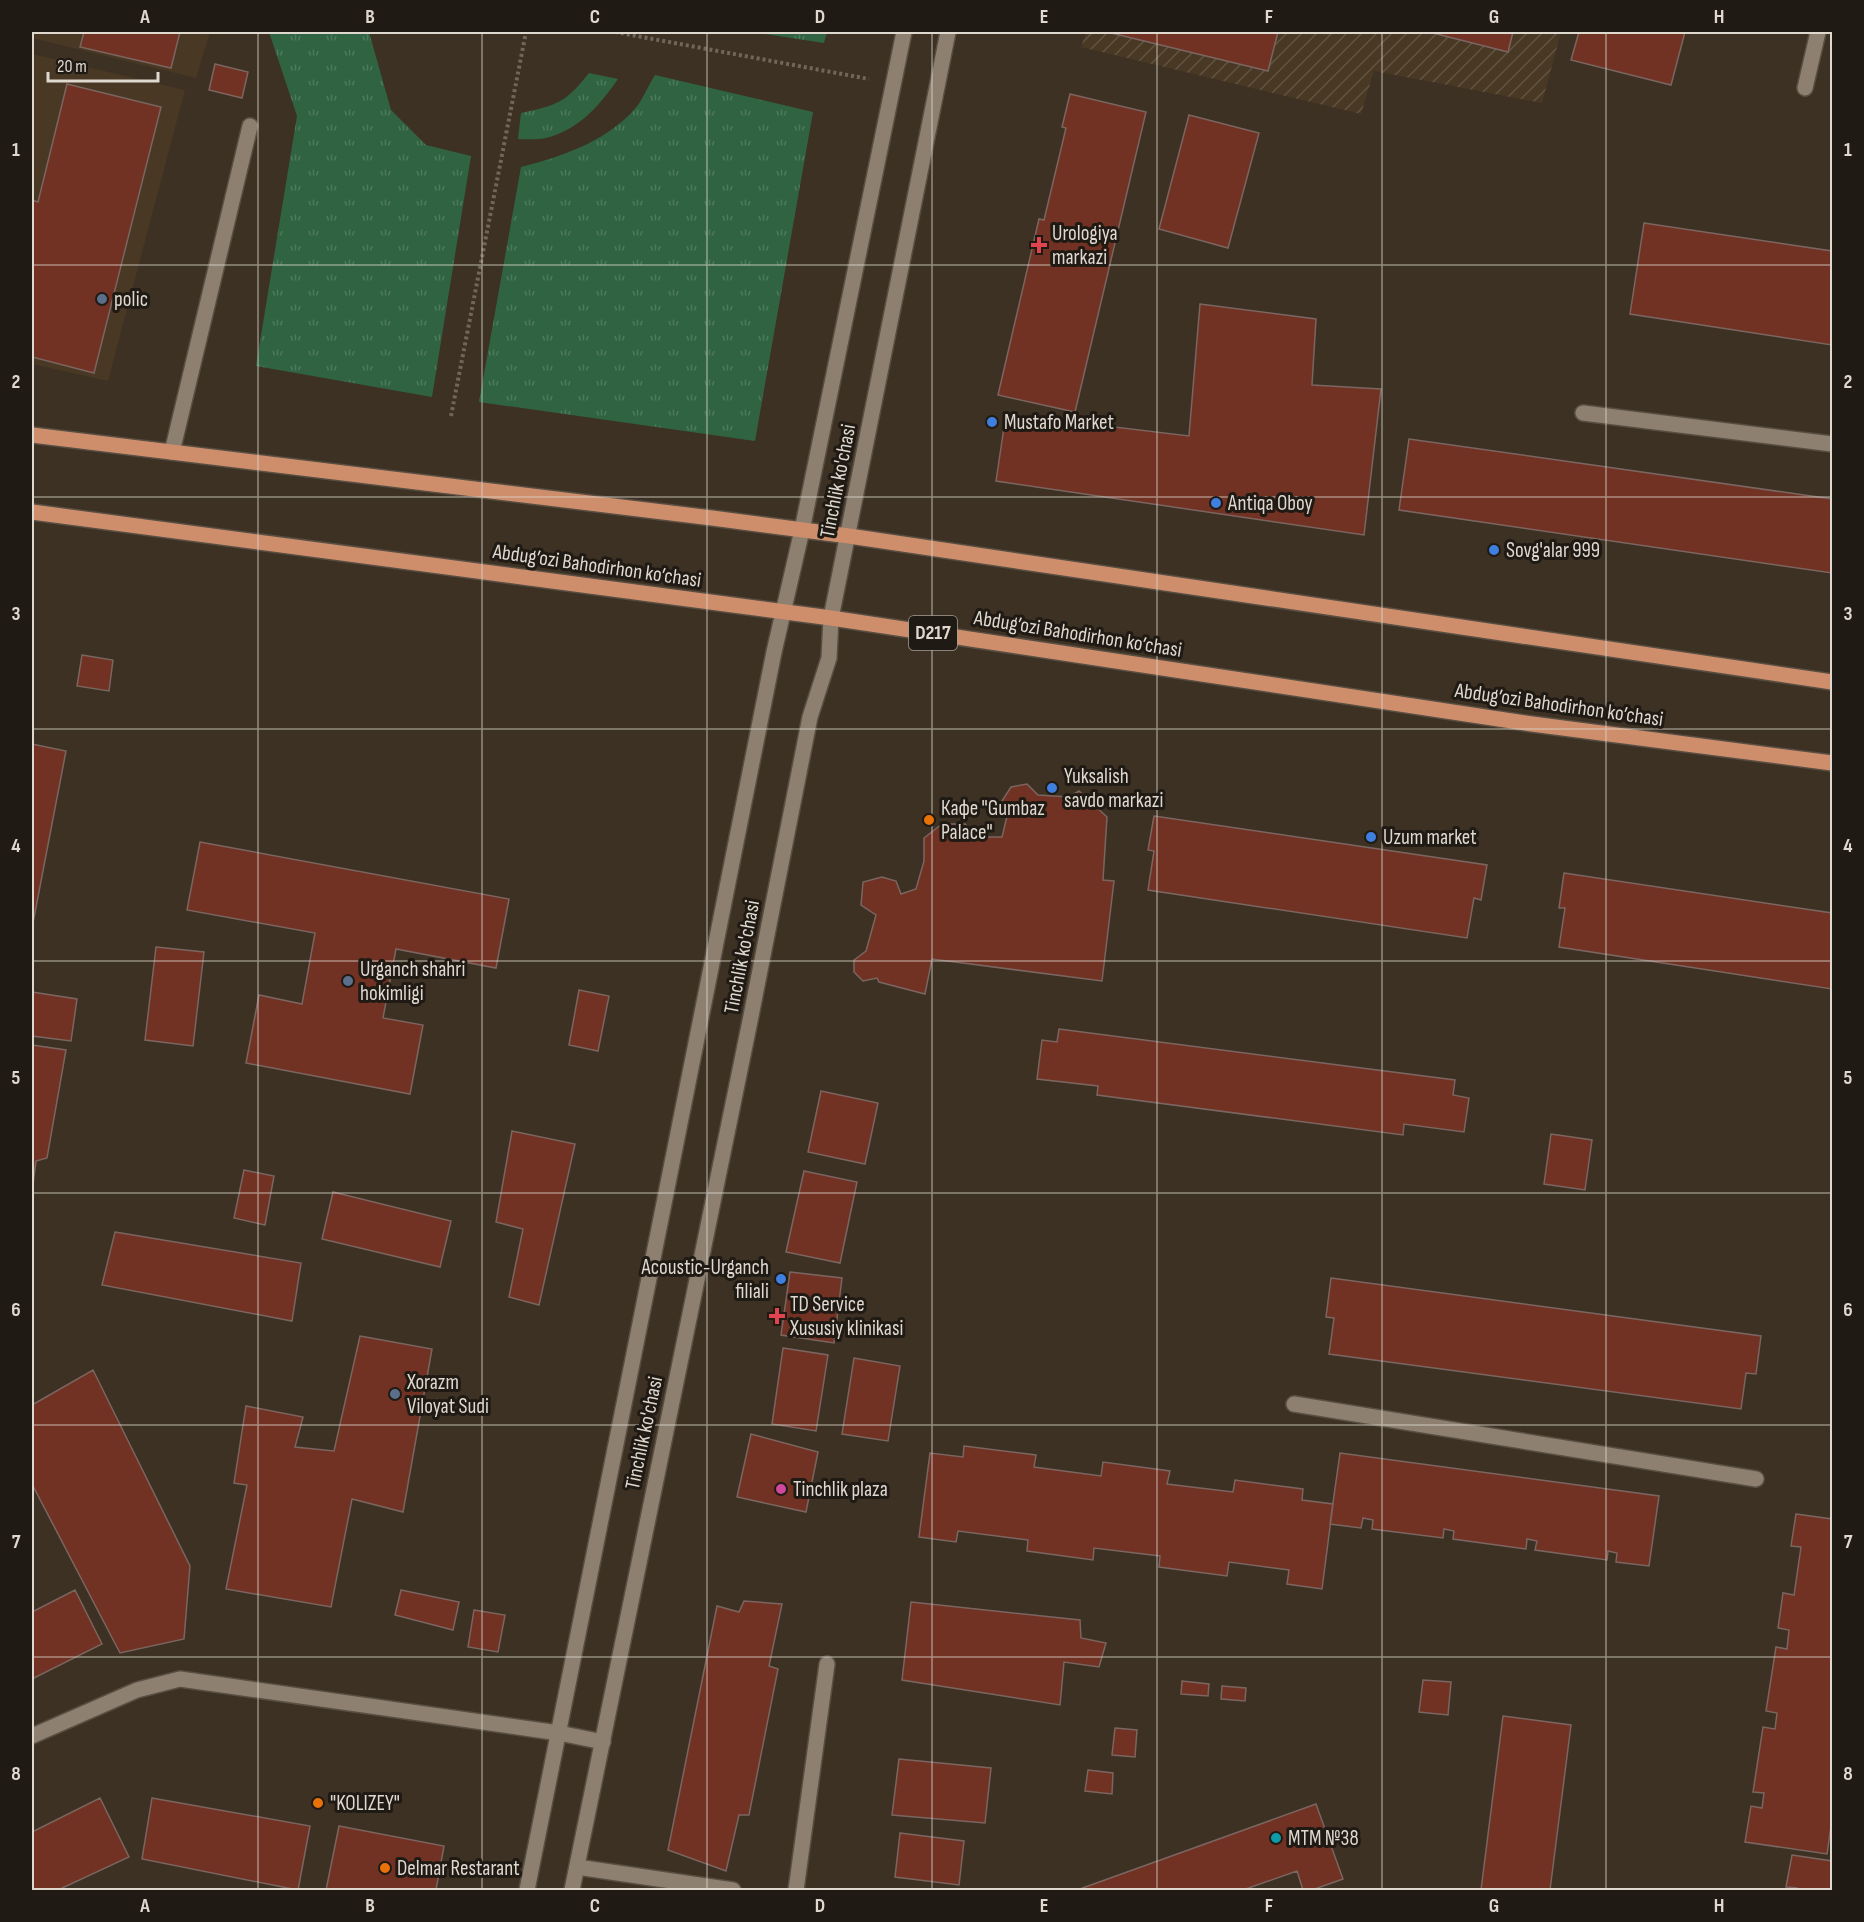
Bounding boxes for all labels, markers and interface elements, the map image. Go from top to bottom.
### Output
text: A [139,5,150,29]
text: B [365,5,375,29]
text: C [590,5,600,29]
text: D [815,5,825,29]
text: E [1040,5,1048,29]
text: F [1265,5,1273,29]
text: G [1489,5,1499,29]
text: H [1714,5,1724,29]
scale bar [48,45,158,83]
text: 20 m [57,56,87,77]
text: 1 [12,138,20,162]
text: 1 [1844,138,1852,162]
place label: Urologiya markazi [1052,221,1118,270]
marker: Urologiya markazi [1030,236,1048,254]
place label: polic [114,287,148,312]
marker: polic [95,292,109,306]
text: 2 [12,370,20,394]
text: 2 [1844,370,1852,394]
place label: Mustafo Market [1004,410,1114,435]
marker: Mustafo Market [985,415,999,429]
street label: Tinchlik ko'chasi [815,422,861,540]
place label: Antiqa Oboy [1227,491,1313,516]
marker: Antiqa Oboy [1209,496,1223,510]
place label: Sovg'alar 999 [1506,538,1600,563]
street label: Abdug’ozi Bahodirhon ko’chasi [490,539,703,593]
marker: Sovg'alar 999 [1487,543,1501,557]
text: 3 [12,602,21,626]
text: 3 [1844,602,1853,626]
street label: Abdug’ozi Bahodirhon ko’chasi [971,605,1184,663]
road number: D217 [909,616,957,650]
street label: Abdug’ozi Bahodirhon ko’chasi [1452,678,1665,732]
place label: Yuksalish savdo markazi [1064,764,1163,813]
marker: Yuksalish savdo markazi [1045,781,1059,795]
place label: Кафе "Gumbaz Palace" [941,796,1045,845]
marker: Кафе "Gumbaz Palace" [922,813,936,827]
place label: Uzum market [1383,825,1477,850]
marker: Uzum market [1364,830,1378,844]
text: 4 [11,834,21,858]
text: 4 [1843,834,1853,858]
street label: Tinchlik ko'chasi [719,898,765,1016]
place label: Urganch shahri hokimligi [360,957,465,1006]
marker: Urganch shahri hokimligi [341,974,355,988]
text: 5 [12,1066,21,1090]
text: 5 [1844,1066,1853,1090]
place label: Acoustic-Urganch filiali [641,1255,769,1304]
marker: Acoustic-Urganch filiali [774,1272,788,1286]
place label: TD Service Xususiy klinikasi [789,1292,903,1341]
text: 6 [11,1298,21,1322]
text: 6 [1843,1298,1853,1322]
marker: TD Service Xususiy klinikasi [768,1307,786,1325]
place label: Xorazm Viloyat Sudi [406,1370,489,1419]
street label: Tinchlik ko'chasi [620,1374,668,1492]
marker: Xorazm Viloyat Sudi [388,1387,402,1401]
place label: Tinchlik plaza [793,1477,888,1502]
marker: Tinchlik plaza [774,1482,788,1496]
text: 7 [12,1530,21,1554]
text: 7 [1844,1530,1853,1554]
text: 8 [11,1762,21,1786]
text: 8 [1843,1762,1853,1786]
place label: "KOLIZEY" [330,1791,400,1816]
marker: "KOLIZEY" [311,1796,325,1810]
place label: МТМ №38 [1288,1826,1359,1851]
marker: МТМ №38 [1269,1831,1283,1845]
place label: Delmar Restarant [397,1856,520,1881]
marker: Delmar Restarant [378,1861,392,1875]
text: A [139,1894,150,1918]
text: B [365,1894,375,1918]
text: C [590,1894,600,1918]
text: D [815,1894,825,1918]
text: E [1040,1894,1048,1918]
text: F [1265,1894,1273,1918]
text: G [1489,1894,1499,1918]
text: H [1714,1894,1724,1918]

